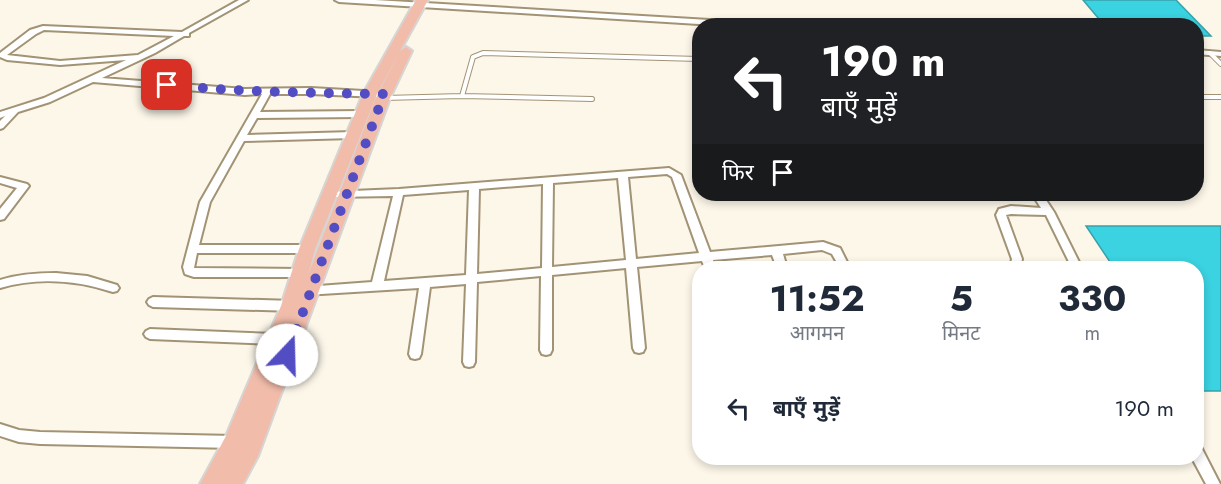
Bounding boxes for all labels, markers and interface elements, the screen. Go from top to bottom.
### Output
text: 190 m [821,31,945,92]
icon: left [722,42,800,120]
pin [141,59,192,110]
icon: arrive [150,68,183,101]
text: बाएँ मुड़ें [821,87,897,126]
text: फिर [722,156,754,188]
icon: arrive [766,156,799,189]
text: 11:52 [770,272,865,324]
text: 5 [950,272,973,324]
text: 330 [1058,272,1126,324]
text: आगमन [790,319,844,348]
text: मिनट [942,319,980,348]
text: m [1084,319,1100,348]
position arrow [255,323,319,387]
icon: left [722,392,755,425]
text: बाएँ मुड़ें [773,392,840,424]
text: 190 m [1114,392,1174,424]

